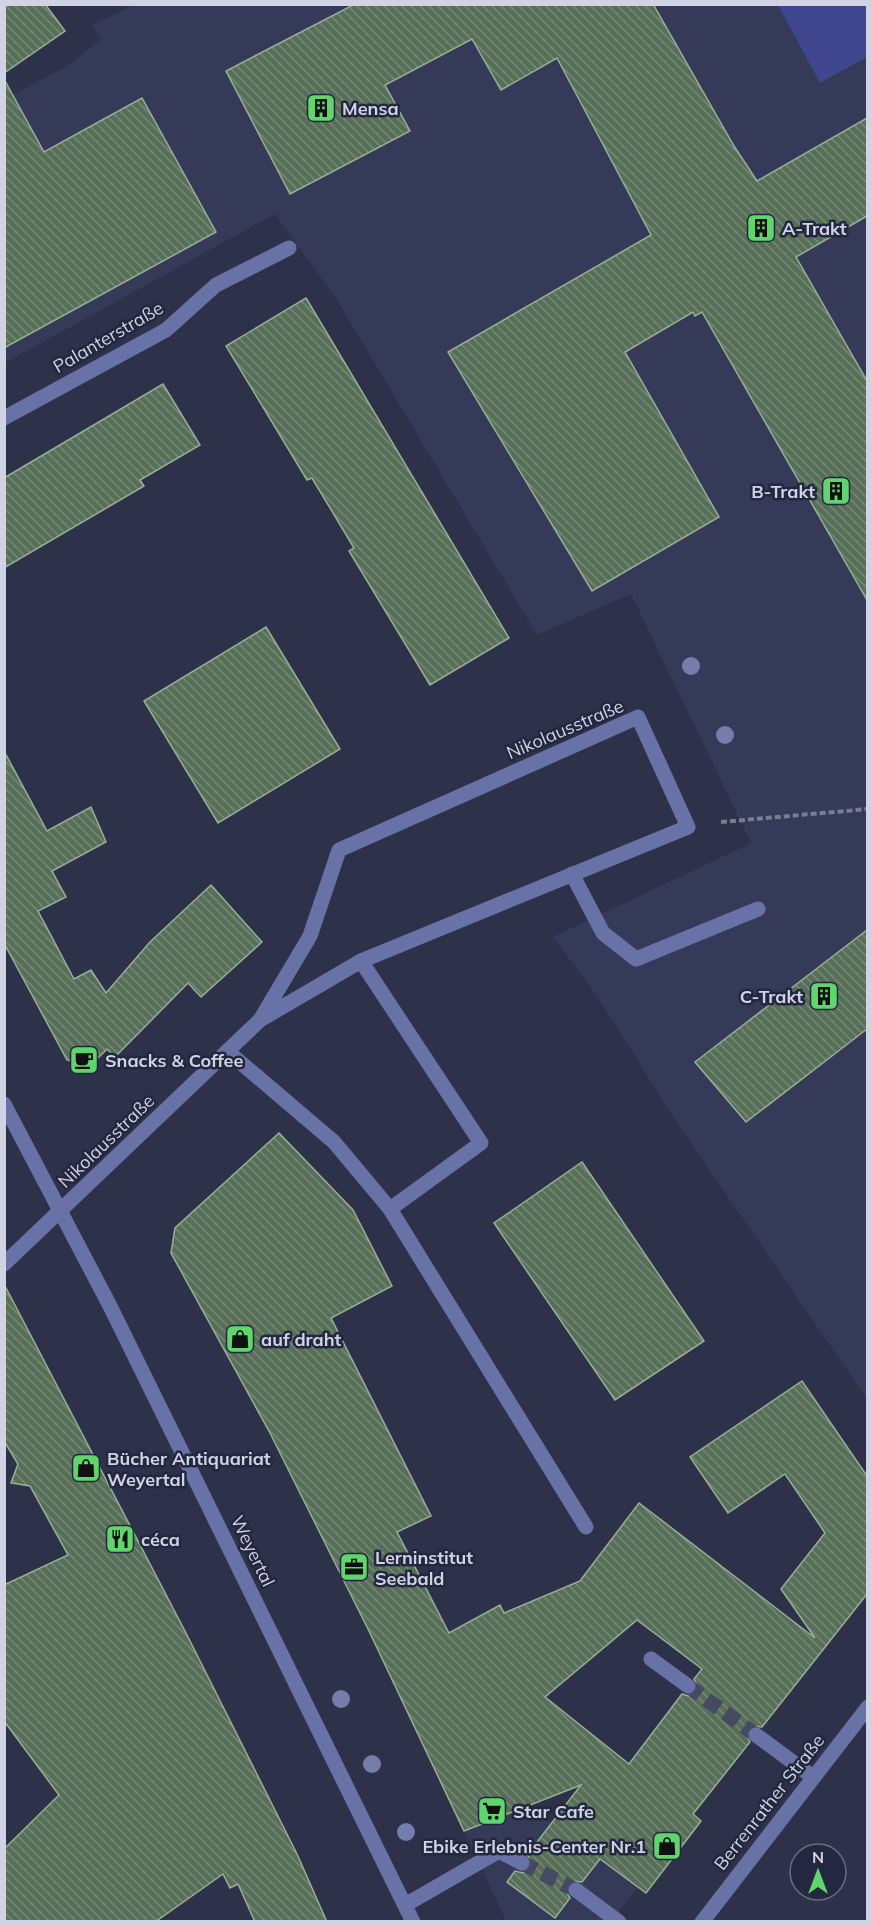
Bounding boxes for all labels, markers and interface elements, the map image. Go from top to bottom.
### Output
building icon: Mensa [305,92,337,124]
place label: Mensa [342,97,399,120]
building icon: A-Trakt [745,212,777,244]
place label: A-Trakt [782,217,847,240]
street label: Palanterstraße [49,296,167,378]
building icon: B-Trakt [820,475,852,507]
place label: B-Trakt [751,480,815,503]
street label: Nikolausstraße [503,694,627,764]
building icon: C-Trakt [808,980,840,1012]
place label: C-Trakt [740,985,803,1008]
cafe icon: Snacks & Coffee [68,1044,100,1076]
place label: Snacks & Coffee [105,1049,243,1072]
street label: Nikolausstraße [53,1089,159,1193]
shop icon: auf draht [224,1323,256,1355]
place label: auf draht [261,1328,342,1351]
place label: Bücher Antiquariat Weyertal [107,1447,271,1491]
shop icon: Bücher Antiquariat Weyertal [70,1452,102,1484]
street label: Weyertal [226,1512,280,1590]
restaurant icon: céca [104,1523,136,1555]
place label: céca [141,1528,180,1551]
place label: Lerninstitut Seebald [375,1546,473,1590]
office icon: Lerninstitut Seebald [338,1551,370,1583]
street label: Berrenrather Straße [709,1729,829,1875]
supermarket icon: Star Cafe [476,1795,508,1827]
place label: Star Cafe [513,1800,594,1823]
shop icon: Ebike Erlebnis-Center Nr.1 [651,1830,683,1862]
place label: Ebike Erlebnis-Center Nr.1 [422,1835,646,1858]
north arrow [788,1842,848,1902]
text: N [812,1847,824,1867]

